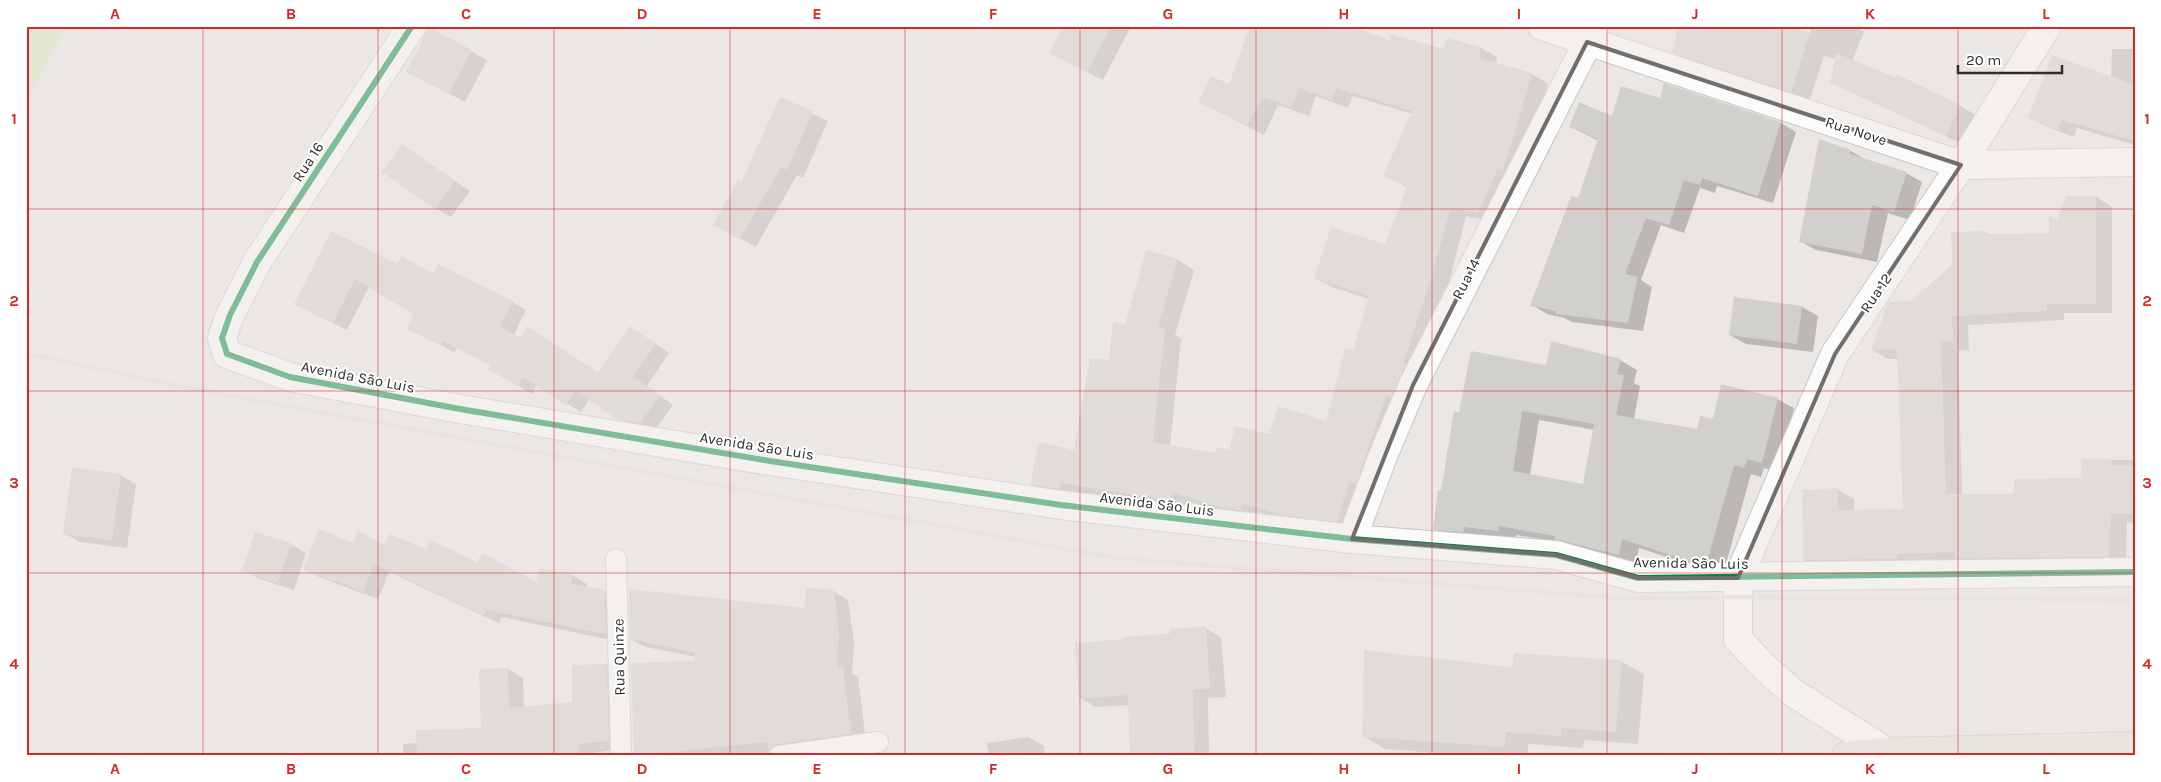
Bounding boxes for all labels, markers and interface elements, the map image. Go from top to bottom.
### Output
text: A [110,4,120,23]
text: B [286,4,296,23]
text: C [461,4,471,23]
text: D [637,4,648,23]
text: E [812,4,822,23]
text: F [989,4,998,23]
text: G [1163,4,1173,23]
text: H [1338,4,1350,23]
text: I [1517,4,1521,23]
text: J [1691,4,1699,23]
text: K [1865,4,1876,23]
text: L [2042,4,2050,23]
scale bar [1958,42,2062,74]
text: 20 m [1966,51,2001,69]
text: 1 [11,109,17,128]
text: 1 [2144,109,2150,128]
street label: Rua Nove [1823,113,1889,149]
street label: Rua 16 [289,139,327,185]
street label: Rua 14 [1448,255,1484,302]
street label: Rua 12 [1856,270,1896,316]
text: 2 [9,291,19,310]
text: 2 [2142,291,2152,310]
street label: Avenida São Luis [300,357,416,397]
street label: Avenida São Luis [699,428,815,464]
text: 3 [9,473,19,492]
text: 3 [2142,473,2152,492]
street label: Avenida São Luis [1099,488,1215,520]
street label: Avenida São Luis [1633,553,1749,573]
street label: Rua Quinze [609,618,629,696]
text: 4 [9,654,19,673]
text: 4 [2142,654,2152,673]
text: A [110,759,120,778]
text: B [286,759,296,778]
text: C [461,759,471,778]
text: D [637,759,648,778]
text: E [812,759,822,778]
text: F [989,759,998,778]
text: G [1163,759,1173,778]
text: H [1338,759,1350,778]
text: I [1517,759,1521,778]
text: J [1691,759,1699,778]
text: K [1865,759,1876,778]
text: L [2042,759,2050,778]

